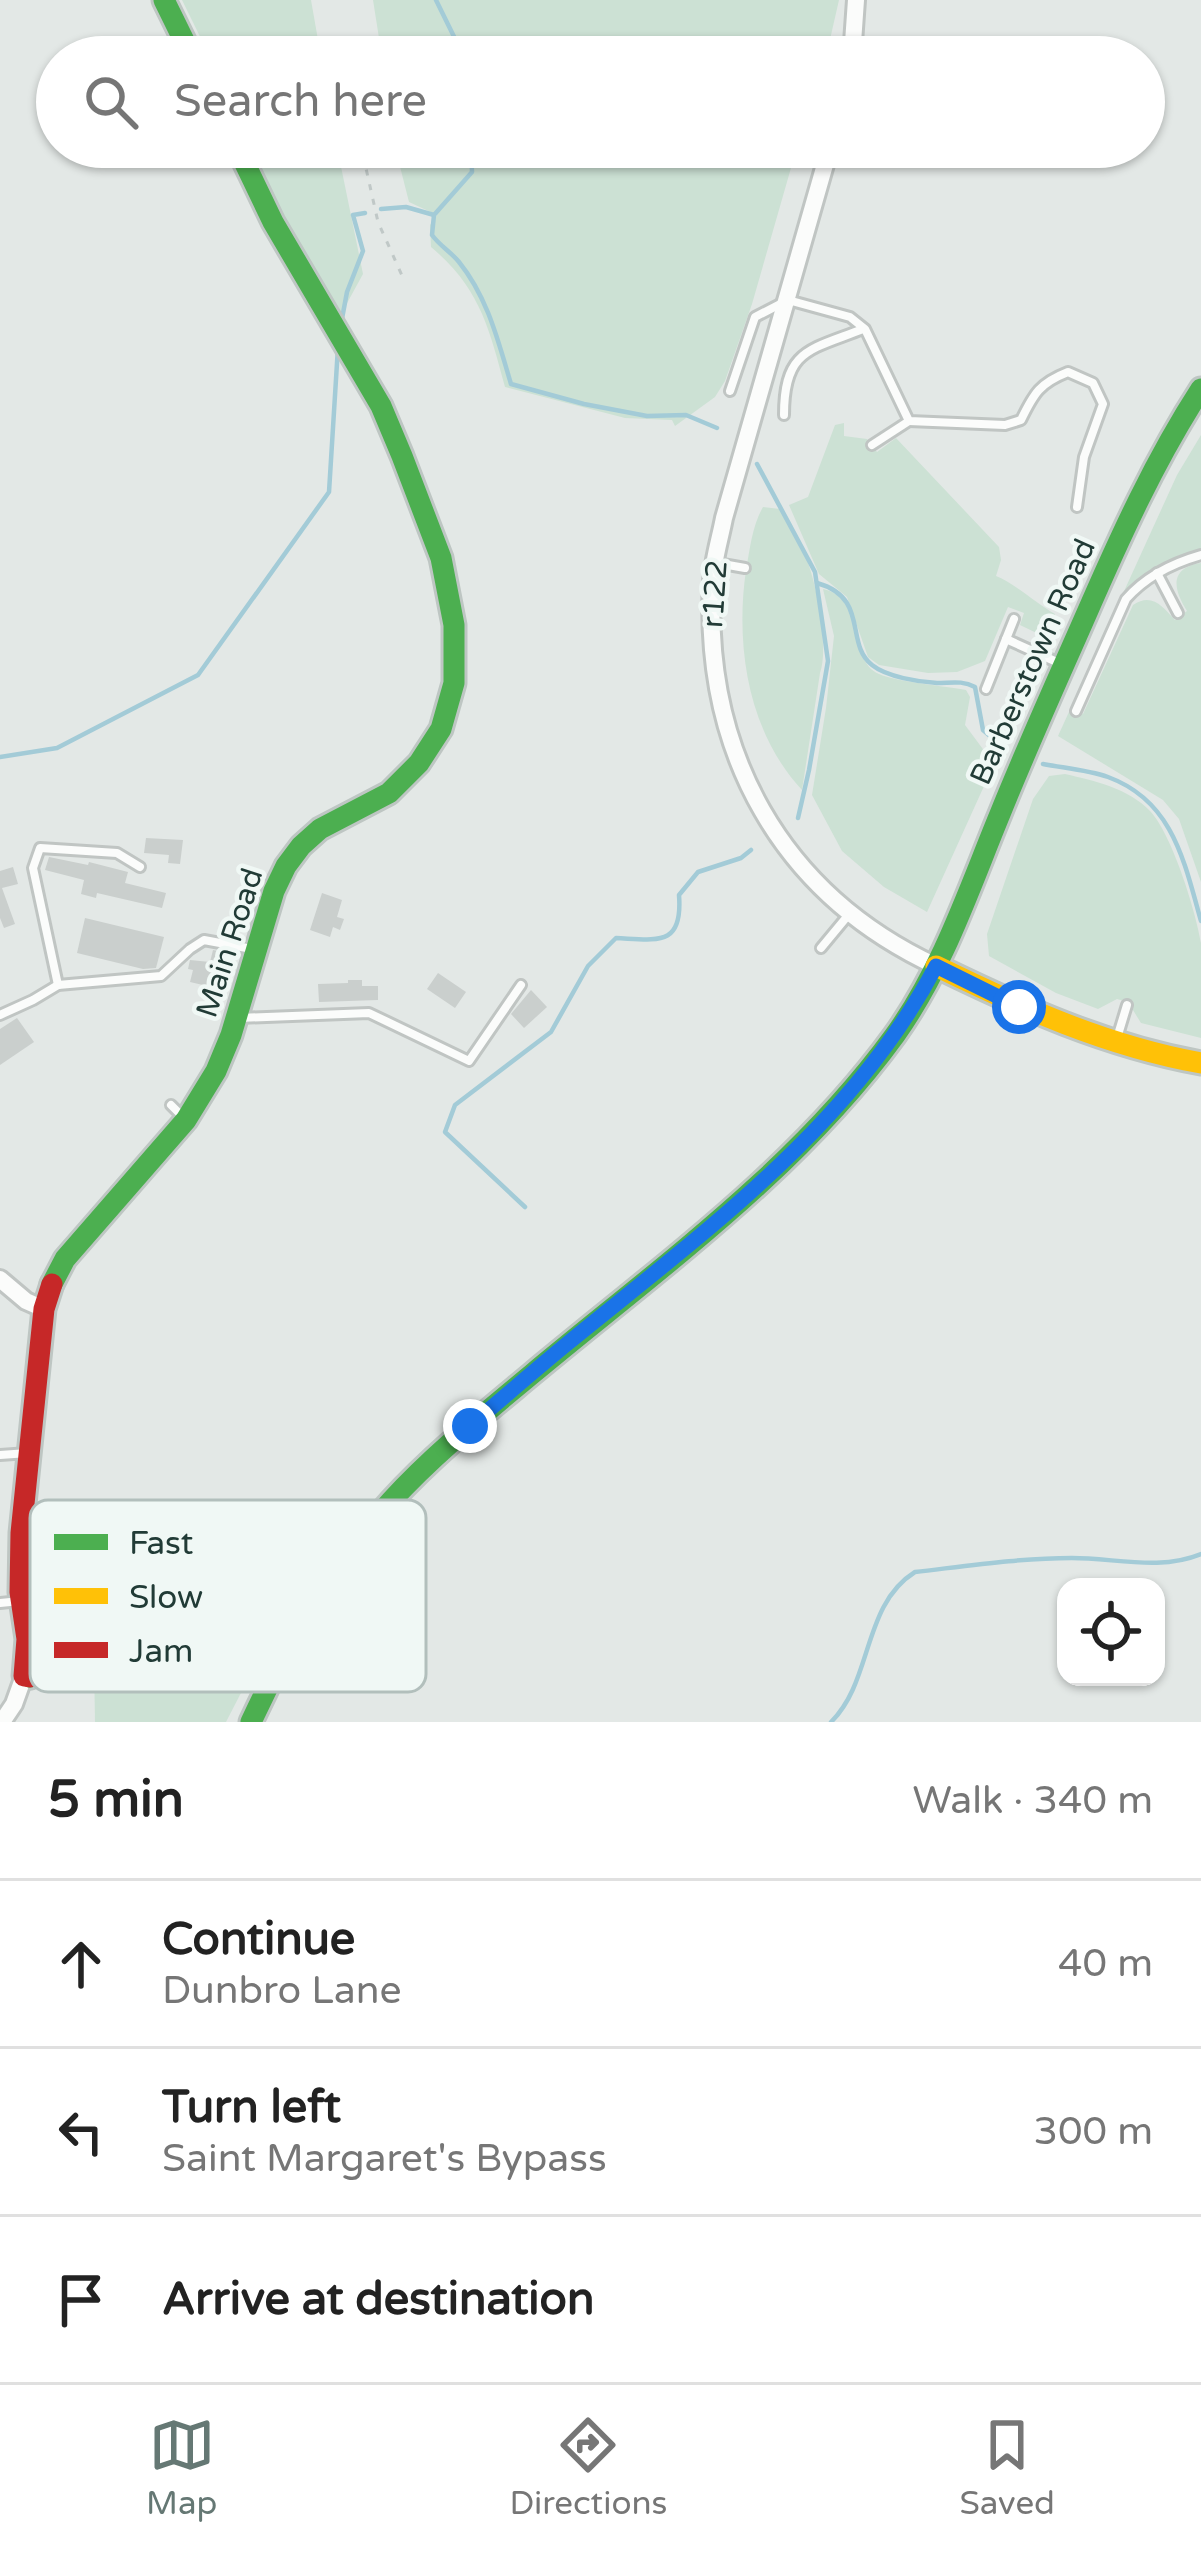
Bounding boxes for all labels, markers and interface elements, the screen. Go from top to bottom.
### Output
search box [36,36,1165,168]
icon: search [78,69,144,135]
text: Search here [174,75,427,129]
street label: Barberstown Road [962,533,1104,791]
street label: r122 [694,559,736,629]
street label: Main Road [188,864,272,1022]
route start [992,980,1046,1034]
route end [443,1399,497,1453]
legend [30,1500,426,1692]
text: Fast [129,1524,193,1563]
text: Slow [129,1578,203,1617]
map controls [1057,1578,1165,1686]
button: locate [1057,1578,1165,1686]
text: Jam [129,1632,193,1671]
text: 5 min [48,1769,184,1831]
text: Walk · 340 m [912,1777,1153,1824]
text: Continue [162,1913,355,1967]
icon: ahead [48,1931,114,1997]
text: 40 m [1058,1940,1153,1987]
text: Dunbro Lane [162,1967,402,2014]
text: Turn left [162,2081,341,2135]
icon: left [48,2099,114,2165]
text: 300 m [1034,2108,1153,2155]
text: Saint Margaret's Bypass [162,2135,607,2182]
icon: arrive [48,2267,114,2333]
text: Arrive at destination [162,2273,594,2327]
tab: Map [146,2412,217,2523]
tab: Directions [509,2412,667,2523]
tab: Saved [960,2412,1055,2523]

